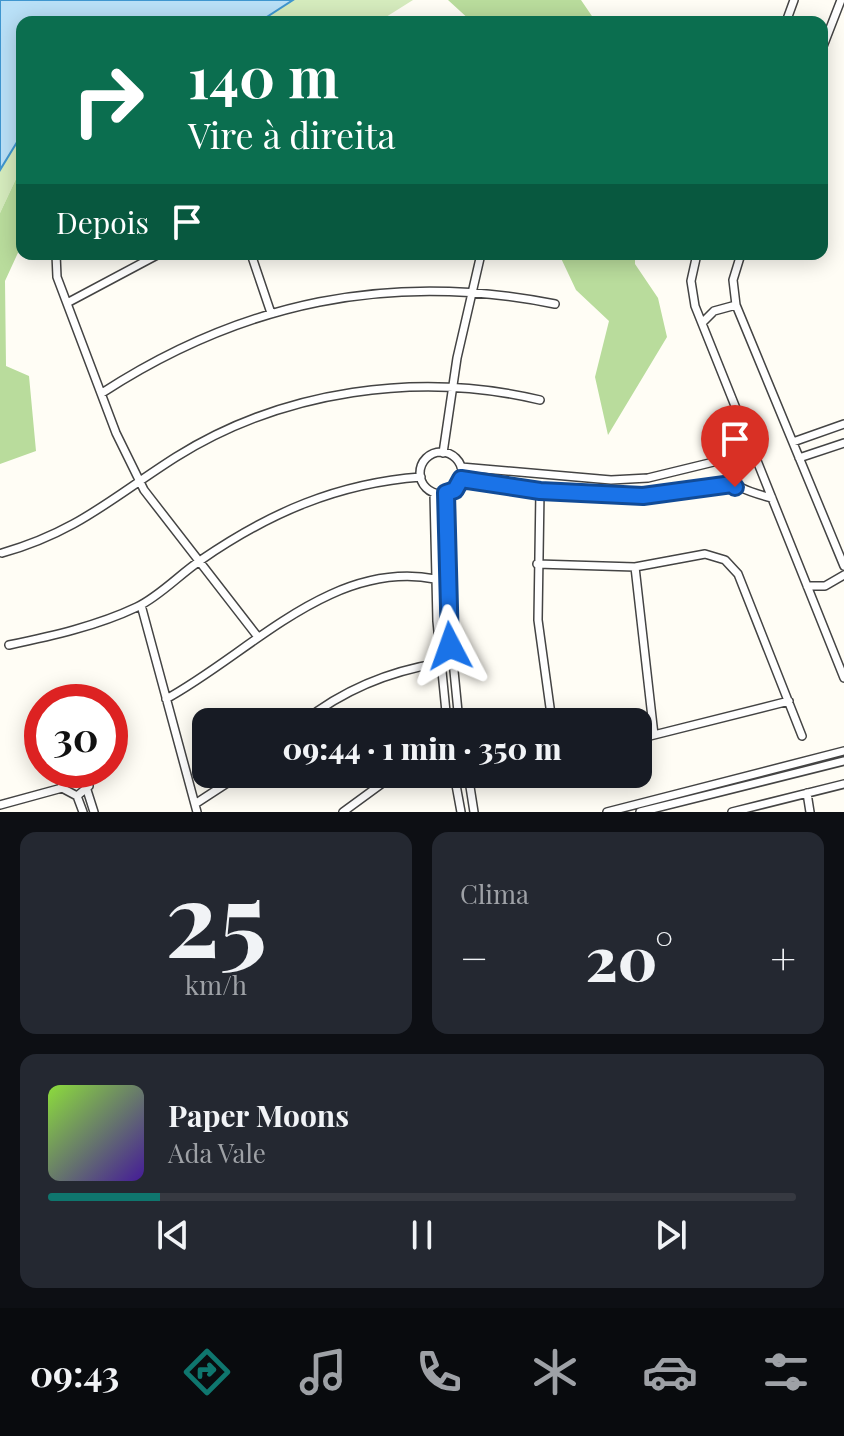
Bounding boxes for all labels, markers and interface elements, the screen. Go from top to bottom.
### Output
text: 140 m [188,38,339,113]
icon: right [56,48,160,152]
text: Vire à direita [188,110,395,158]
icon: arrive [165,200,209,244]
text: Depois [56,202,149,242]
pin [701,405,769,487]
icon: arrive [713,417,757,461]
position arrow [408,604,492,688]
speed limit sign: 30 [24,684,128,788]
text: 09:44 · 1 min · 350 m [283,728,561,768]
text: 25 [165,845,267,984]
text: Clima [460,876,529,911]
text: 20° [585,916,673,996]
text: − [460,927,488,986]
text: + [770,927,796,986]
text: km/h [185,967,247,1002]
text: Paper Moons [168,1095,349,1135]
text: Ada Vale [168,1135,266,1170]
icon: previous [151,1213,195,1257]
icon: pause [400,1213,444,1257]
icon: next [649,1213,693,1257]
icon: directions [179,1344,235,1400]
icon: music [295,1344,351,1400]
icon: phone [411,1344,467,1400]
icon: climate [527,1344,583,1400]
icon: car [642,1344,698,1400]
icon: filters [758,1344,814,1400]
text: 09:43 [30,1348,119,1396]

